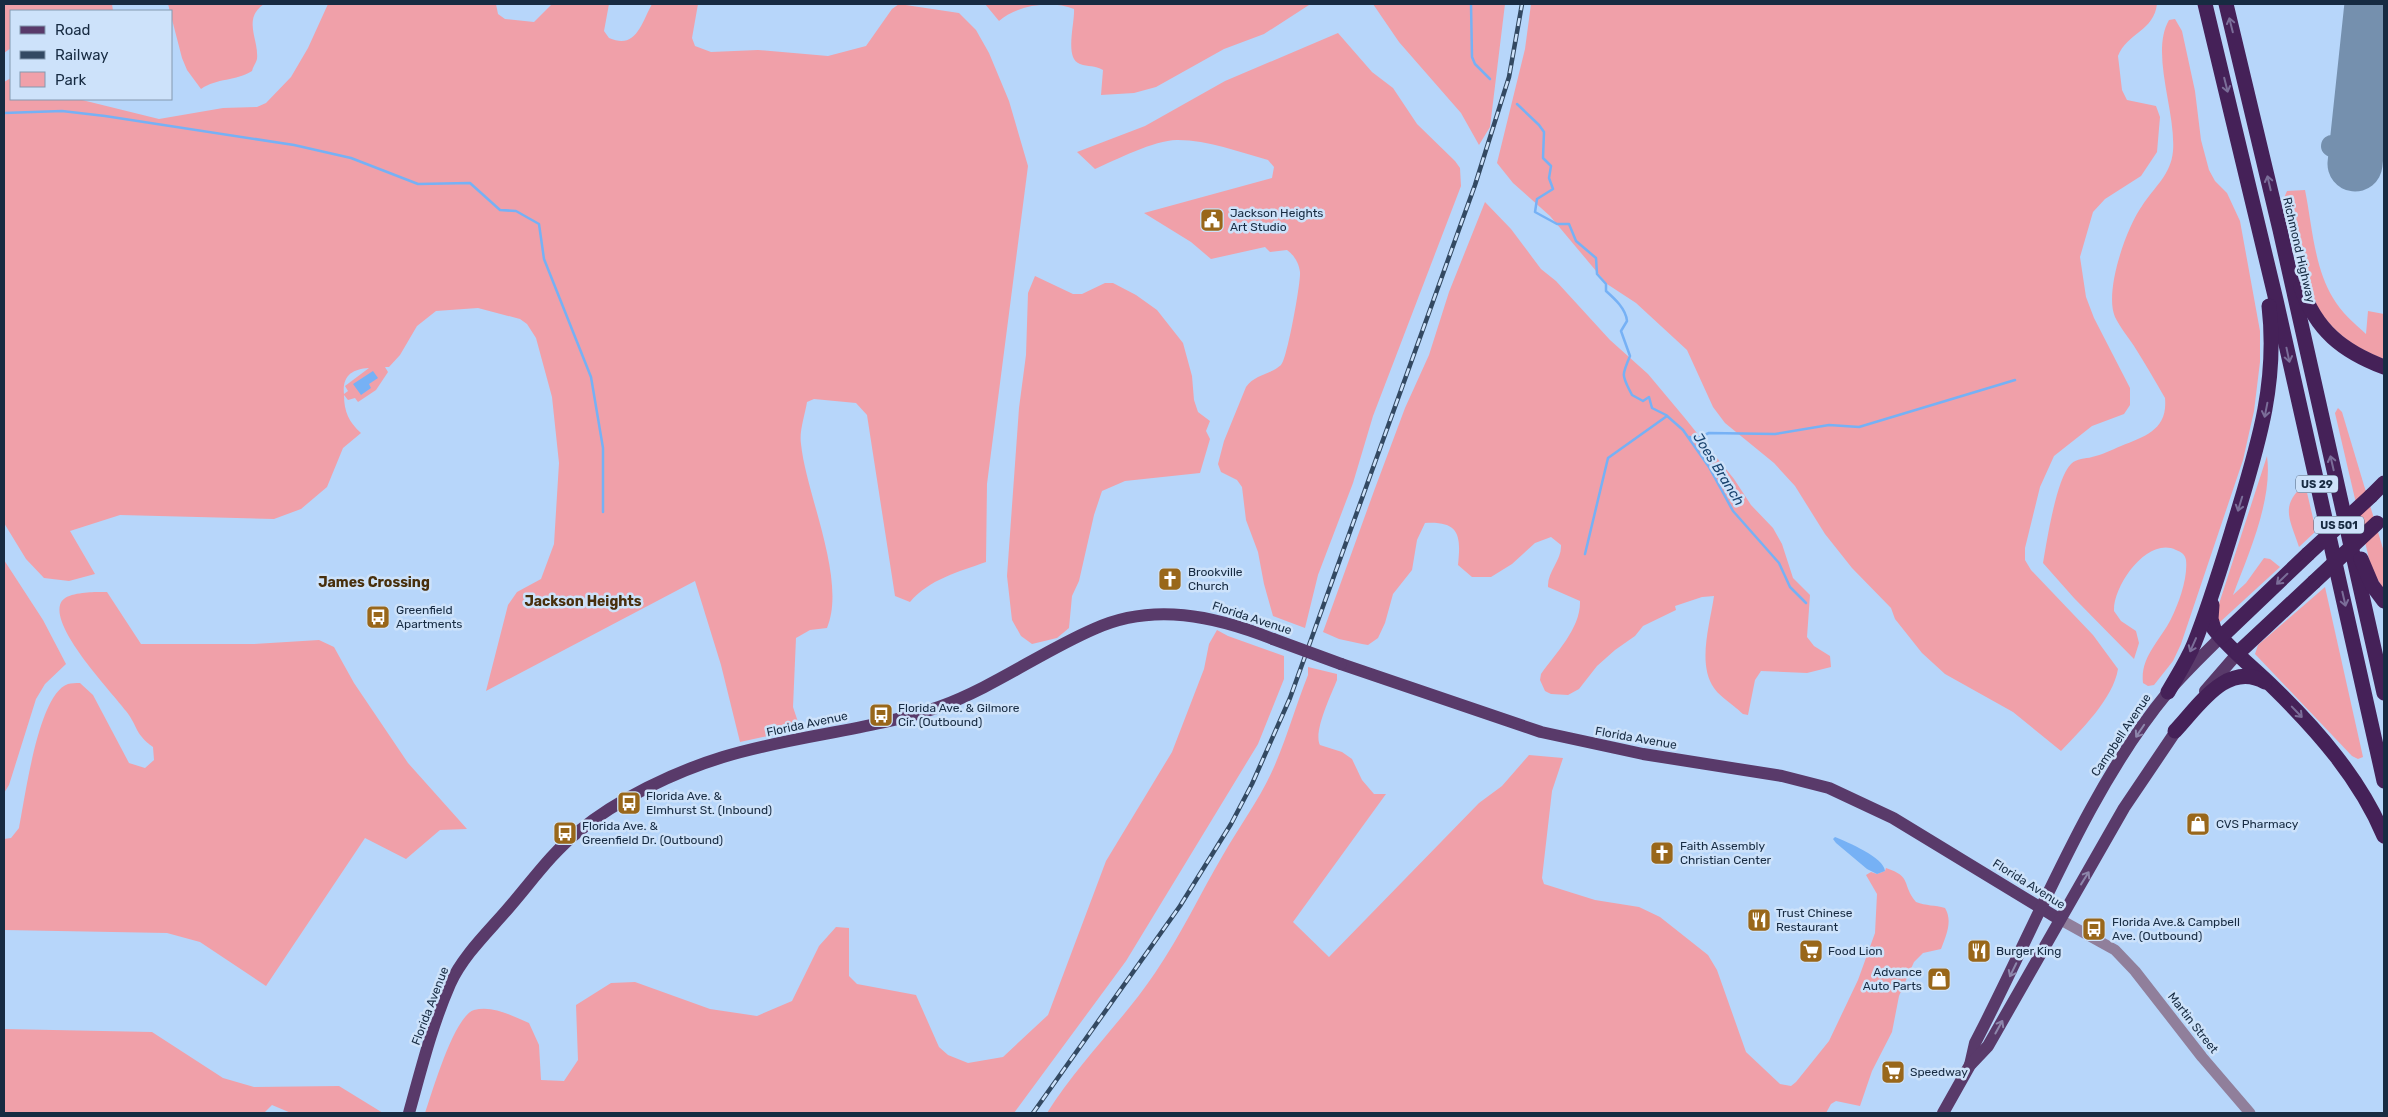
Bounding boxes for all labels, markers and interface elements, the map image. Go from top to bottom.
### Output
legend [10,10,172,100]
one-way arrow [2226,17,2235,33]
text: Road [55,21,91,39]
text: Railway [55,46,109,64]
text: Park [55,71,86,89]
one-way arrow [2222,76,2231,92]
one-way arrow [2264,175,2273,191]
street label: Richmond Highway [2280,196,2318,305]
place label: Jackson Heights Art Studio [1230,206,1324,234]
public building icon: Jackson Heights Art Studio [1199,207,1225,233]
one-way arrow [2284,347,2293,363]
one-way arrow [2260,401,2270,417]
water label: Joes Branch [1689,430,1748,509]
one-way arrow [2327,455,2336,471]
road number: US 29 [2296,476,2338,492]
one-way arrow [2234,496,2244,512]
road number: US 501 [2314,516,2364,534]
place label: Brookville Church [1188,565,1243,593]
church icon: Brookville Church [1157,566,1183,592]
one-way arrow [2275,573,2288,585]
district label: James Crossing [318,574,430,591]
one-way arrow [2340,590,2349,606]
district label: Jackson Heights [524,593,642,610]
street label: Florida Avenue [1211,599,1294,638]
place label: Greenfield Apartments [396,603,462,631]
bus stop icon: Greenfield Apartments [365,604,391,630]
one-way arrow [2187,637,2197,652]
street label: Campbell Avenue [2088,691,2154,779]
place label: Florida Ave. & Gilmore Cir. (Outbound) [898,701,1020,729]
bus stop icon: Florida Ave. & Gilmore Cir. (Outbound) [868,702,894,728]
one-way arrow [2291,705,2303,718]
street label: Florida Avenue [765,708,849,739]
street label: Florida Avenue [1594,724,1678,752]
one-way arrow [2135,724,2145,738]
place label: Florida Ave. & Elmhurst St. (Inbound) [646,789,772,817]
bus stop icon: Florida Ave. & Elmhurst St. (Inbound) [616,790,642,816]
shop icon: CVS Pharmacy [2185,811,2211,837]
place label: CVS Pharmacy [2216,817,2299,831]
place label: Florida Ave. & Greenfield Dr. (Outbound) [582,819,723,847]
bus stop icon: Florida Ave. & Greenfield Dr. (Outbound) [552,820,578,846]
place label: Faith Assembly Christian Center [1680,839,1772,867]
church icon: Faith Assembly Christian Center [1649,840,1675,866]
street label: Florida Avenue [1990,856,2068,912]
one-way arrow [2080,872,2090,886]
place label: Trust Chinese Restaurant [1776,906,1853,934]
restaurant icon: Trust Chinese Restaurant [1746,907,1772,933]
place label: Florida Ave.& Campbell Ave. (Outbound) [2112,915,2240,943]
bus stop icon: Florida Ave.& Campbell Ave. (Outbound) [2081,916,2107,942]
supermarket icon: Food Lion [1798,938,1824,964]
restaurant icon: Burger King [1966,938,1992,964]
place label: Food Lion [1828,944,1883,958]
place label: Burger King [1996,944,2061,958]
one-way arrow [2008,962,2017,977]
street label: Florida Avenue [409,965,451,1047]
place label: Advance Auto Parts [1863,965,1922,993]
shop icon: Advance Auto Parts [1926,966,1952,992]
street label: Martin Street [2165,990,2221,1056]
one-way arrow [1994,1020,2004,1034]
supermarket icon: Speedway [1880,1059,1906,1085]
place label: Speedway [1910,1065,1968,1079]

